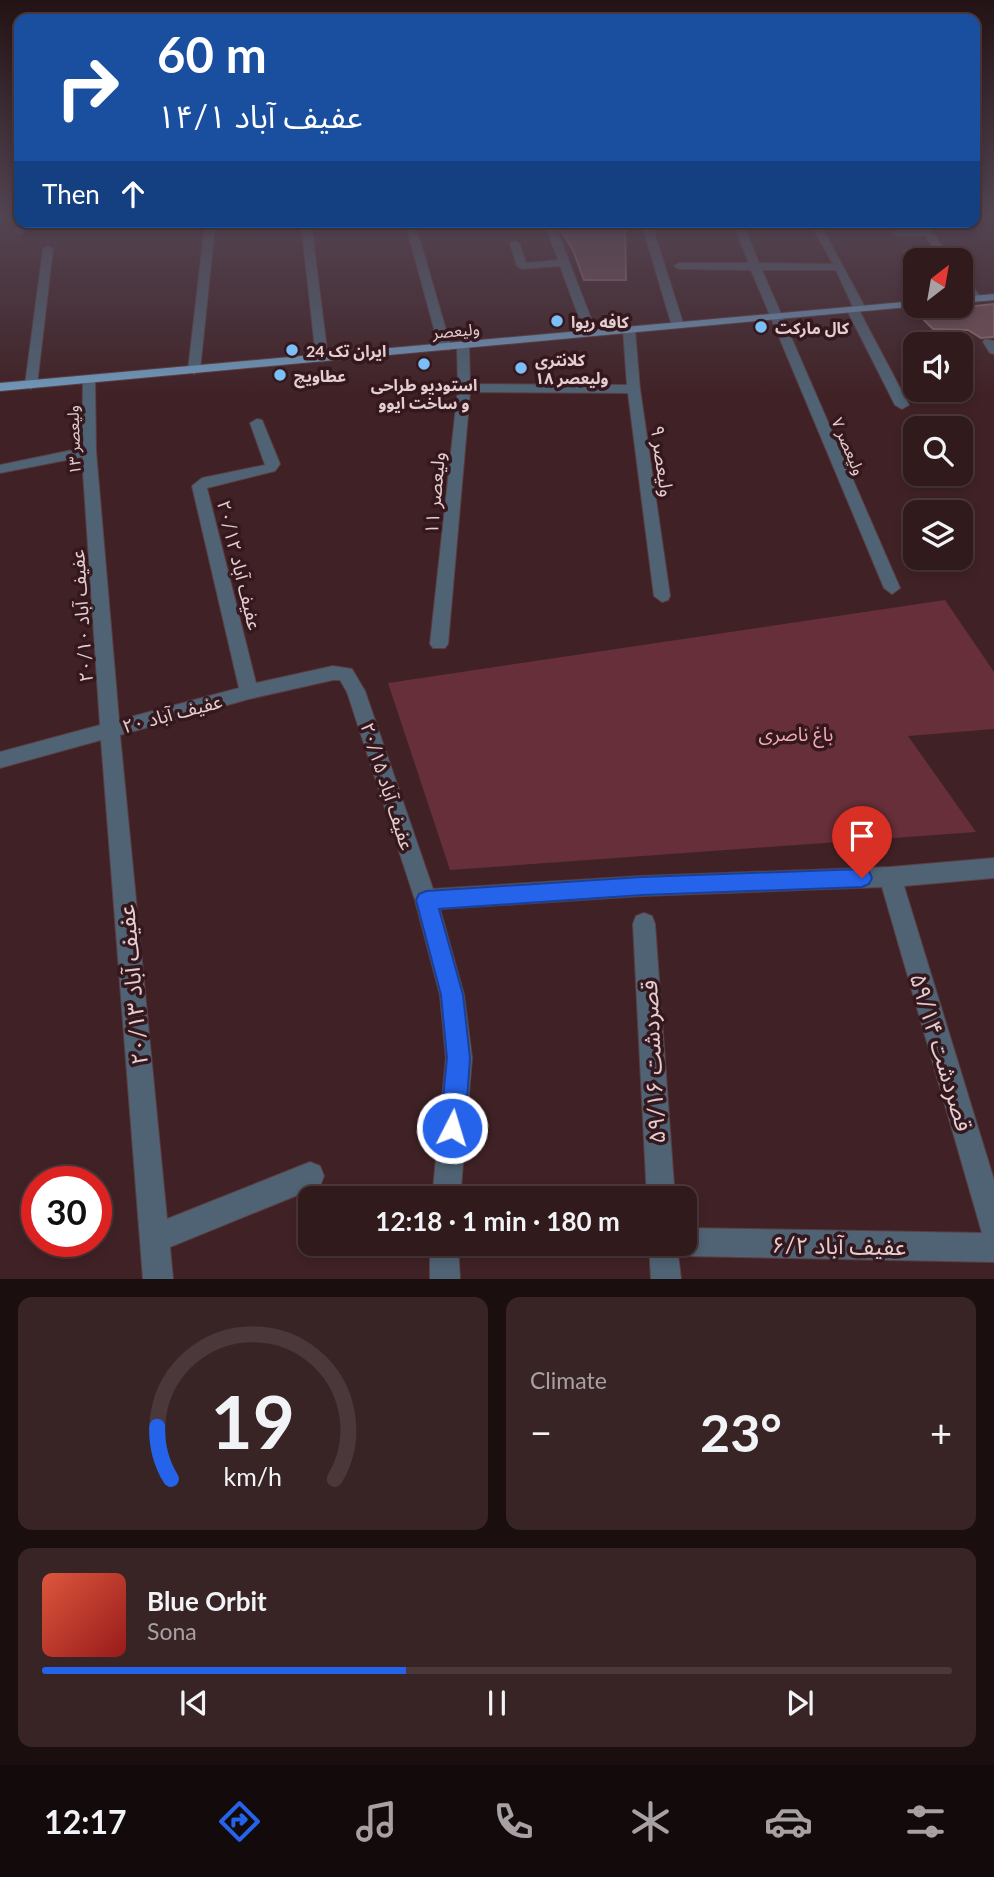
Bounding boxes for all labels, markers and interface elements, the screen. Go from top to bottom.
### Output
text: 60 m [157,25,267,83]
icon: right [42,42,133,133]
text: عفیف آباد ۱۴/۱ [157,96,363,135]
icon: ahead [114,175,152,213]
text: Then [42,178,100,210]
north arrow [903,248,973,318]
map controls [903,248,973,570]
place label: کافه ریوا [571,312,630,332]
marker: کافه ریوا [549,313,565,329]
street label: ولیعصر [431,318,480,343]
place label: کال مارکت [775,318,850,338]
marker: کال مارکت [753,319,769,335]
button: sound [903,332,973,402]
place label: ایران تک 24 [306,341,386,361]
marker: ایران تک 24 [284,342,300,358]
place label: کلانتری ۱۸ ولیعصر [535,350,609,388]
marker: استودیو طراحی و ساخت ایوو [416,356,432,372]
marker: کلانتری ۱۸ ولیعصر [513,360,529,376]
place label: عطاویچ [294,366,346,389]
marker: عطاویچ [272,367,288,383]
place label: استودیو طراحی و ساخت ایوو [371,375,477,413]
street label: ۱۳ ولیعصر [62,405,85,475]
street label: ۷ ولیعصر [828,414,870,478]
button: search [903,416,973,486]
street label: ۹ ولیعصر [646,424,679,498]
street label: ۱۱ ولیعصر [419,451,450,535]
street label: عفیف آباد ۲۰/۱۲ [213,498,267,632]
button: layers [903,500,973,570]
street label: عفیف آباد ۲۰/۱۰ [65,549,97,683]
street label: عفیف آباد ۲۰ [119,689,225,737]
street label: عفیف آباد ۲۰/۱۵ [356,719,419,853]
park label: باغ ناصری [759,722,833,748]
pin [832,806,892,878]
icon: arrive [843,817,881,855]
street label: عفیف آباد ۲۰/۱۳ [111,904,153,1066]
street label: ۵۹/۱۴ قصردشت [904,970,979,1135]
street label: ۵۹/۱۶ قصردشت [634,980,671,1144]
position arrow [415,1091,489,1165]
speed limit sign: 30 [21,1166,112,1257]
text: 12:18 · 1 min · 180 m [375,1205,620,1237]
street label: عفیف آباد ۶/۲ [771,1230,907,1260]
text: Climate [530,1366,607,1394]
text: 19 [211,1378,295,1466]
text: 23° [700,1401,782,1463]
text: − [530,1409,552,1455]
text: + [930,1409,952,1455]
text: km/h [224,1461,282,1491]
text: Blue Orbit [147,1585,267,1617]
text: Sona [147,1617,197,1645]
icon: previous [175,1684,213,1722]
icon: pause [478,1684,516,1722]
icon: next [781,1684,819,1722]
icon: directions [215,1797,264,1846]
icon: music [352,1797,401,1846]
icon: phone [489,1797,538,1846]
icon: climate [626,1797,675,1846]
icon: car [764,1797,813,1846]
icon: filters [901,1797,950,1846]
text: 12:17 [44,1802,127,1841]

